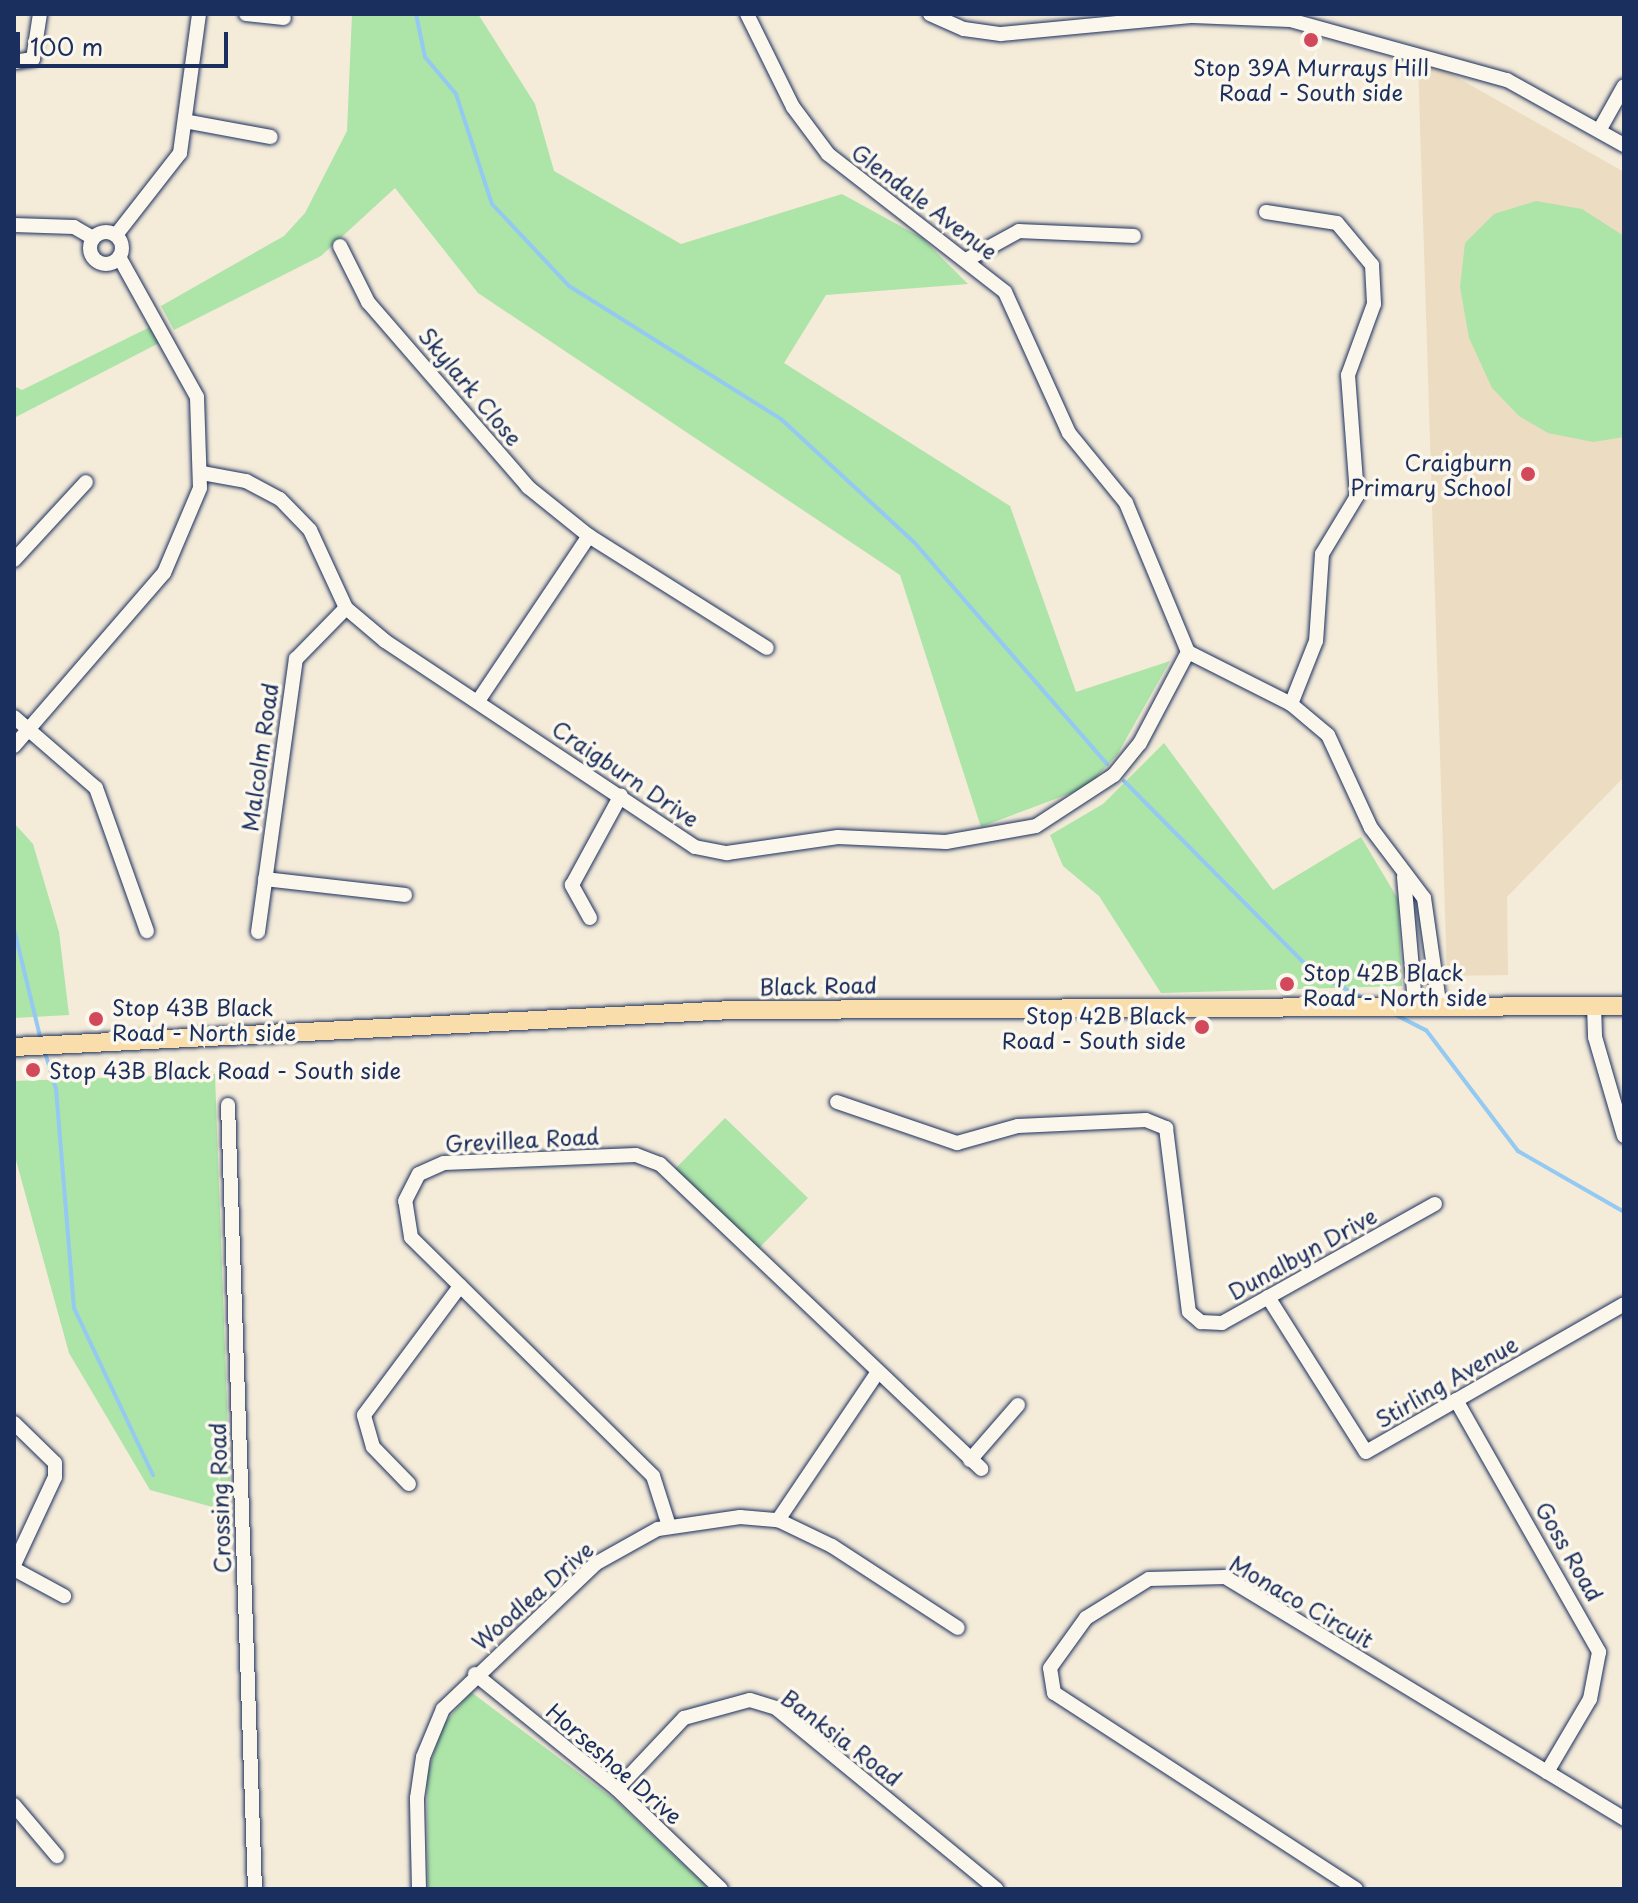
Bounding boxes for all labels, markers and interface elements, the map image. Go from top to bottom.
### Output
scale bar [20,16,232,66]
text: 100 m [30,28,103,64]
marker: Stop 39A Murrays Hill Road - South side [1302,31,1320,49]
place label: Stop 39A Murrays Hill Road - South side [1193,53,1429,104]
street label: Glendale Avenue [847,138,1003,264]
street label: Skylark Close [414,321,528,451]
place label: Craigburn Primary School [1350,448,1512,500]
marker: Craigburn Primary School [1519,465,1537,483]
street label: Malcolm Road [235,681,283,833]
street label: Craigburn Drive [548,714,704,832]
place label: Stop 42B Black Road - North side [1303,958,1490,1010]
street label: Black Road [758,971,878,999]
marker: Stop 42B Black Road - North side [1278,975,1296,993]
place label: Stop 43B Black Road - North side [112,993,299,1044]
place label: Stop 42B Black Road - South side [1000,1001,1186,1052]
marker: Stop 43B Black Road - North side [87,1010,105,1028]
marker: Stop 42B Black Road - South side [1193,1018,1211,1036]
place label: Stop 43B Black Road - South side [49,1057,406,1083]
marker: Stop 43B Black Road - South side [24,1061,42,1079]
street label: Grevillea Road [444,1122,600,1156]
street label: Dunalbyn Drive [1223,1201,1381,1305]
street label: Stirling Avenue [1371,1330,1521,1432]
street label: Crossing Road [203,1422,235,1574]
street label: Goss Road [1531,1496,1609,1606]
street label: Woodlea Drive [465,1535,599,1655]
street label: Monaco Circuit [1225,1549,1379,1653]
street label: Banksia Road [776,1683,908,1791]
street label: Horseshoe Drive [541,1697,689,1829]

